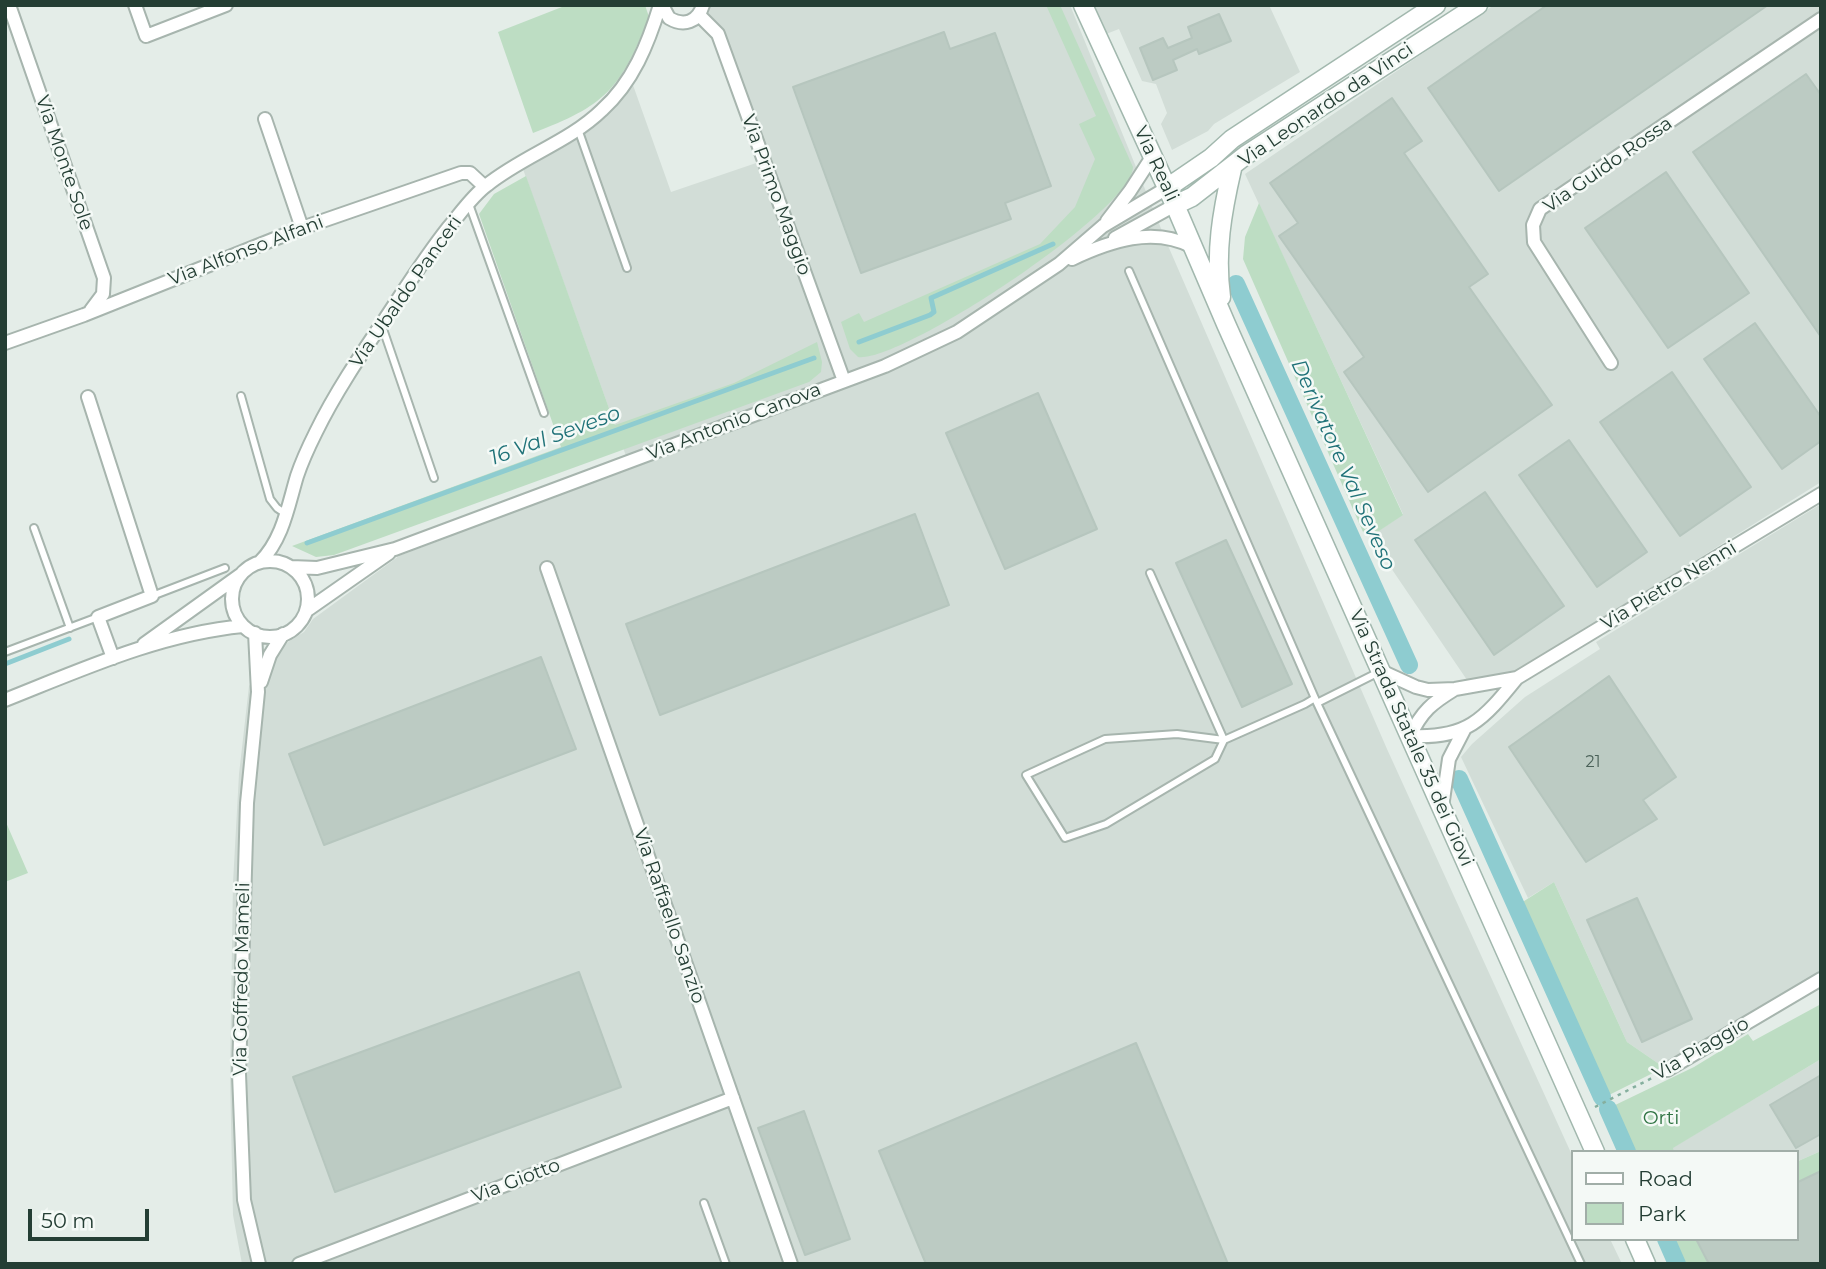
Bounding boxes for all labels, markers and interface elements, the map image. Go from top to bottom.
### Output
street label: Via Leonardo da Vinci [1234,38,1418,172]
street label: Via Monte Sole [30,93,98,233]
street label: Via Primo Maggio [736,111,816,279]
street label: Via Guido Rossa [1539,112,1677,218]
street label: Via Reali [1129,123,1183,205]
street label: Via Alfonso Alfani [165,211,327,291]
street label: Via Ubaldo Panceri [345,212,467,372]
water label: Derivatore Val Seveso [1285,356,1401,574]
street label: Via Antonio Canova [644,378,824,466]
water label: 16 Val Seveso [486,401,624,471]
street label: Via Pietro Nenni [1597,537,1741,635]
street label: Via Strada Statale 35 dei Giovi [1344,606,1478,870]
house number: 21 [1586,752,1600,772]
street label: Via Raffaello Sanzio [628,825,710,1007]
street label: Via Goffredo Mameli [229,882,255,1076]
street label: Via Piaggio [1649,1012,1753,1086]
park label: Orti [1643,1107,1679,1129]
legend [1570,1150,1798,1241]
street label: Via Giotto [469,1154,563,1208]
text: Road [1638,1166,1693,1191]
scale bar [32,1196,152,1240]
text: Park [1638,1201,1686,1226]
text: 50 m [41,1208,95,1233]

